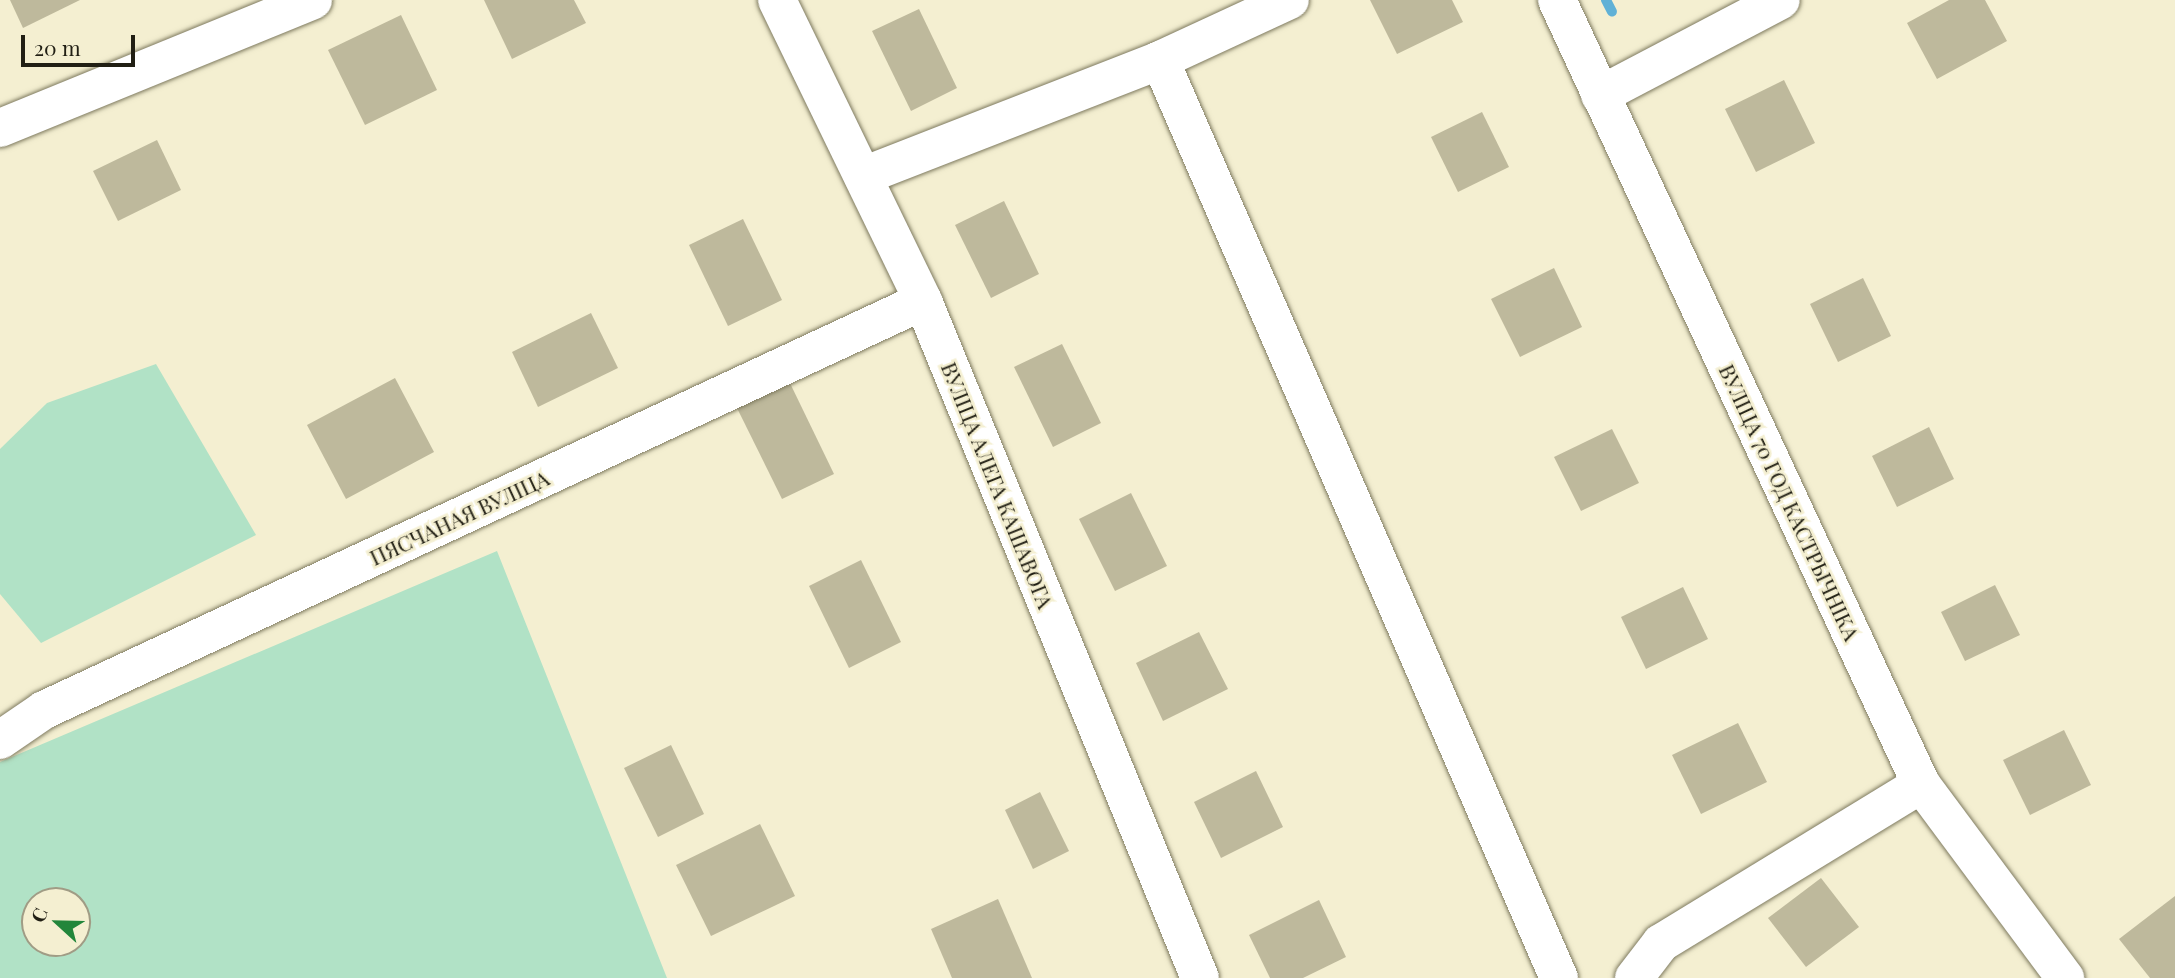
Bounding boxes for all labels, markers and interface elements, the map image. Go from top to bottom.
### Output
scale bar [24,21,138,65]
text: 20 m [34,33,81,61]
street label: ВУЛІЦА АЛЕГА КАШАВОГА [937,358,1059,612]
street label: ВУЛІЦА 70 ГОД КАСТРЫЧНІКА [1715,360,1865,644]
street label: ПЯСЧАНАЯ ВУЛІЦА [365,464,553,570]
north arrow [21,887,91,957]
text: С [24,904,53,926]

